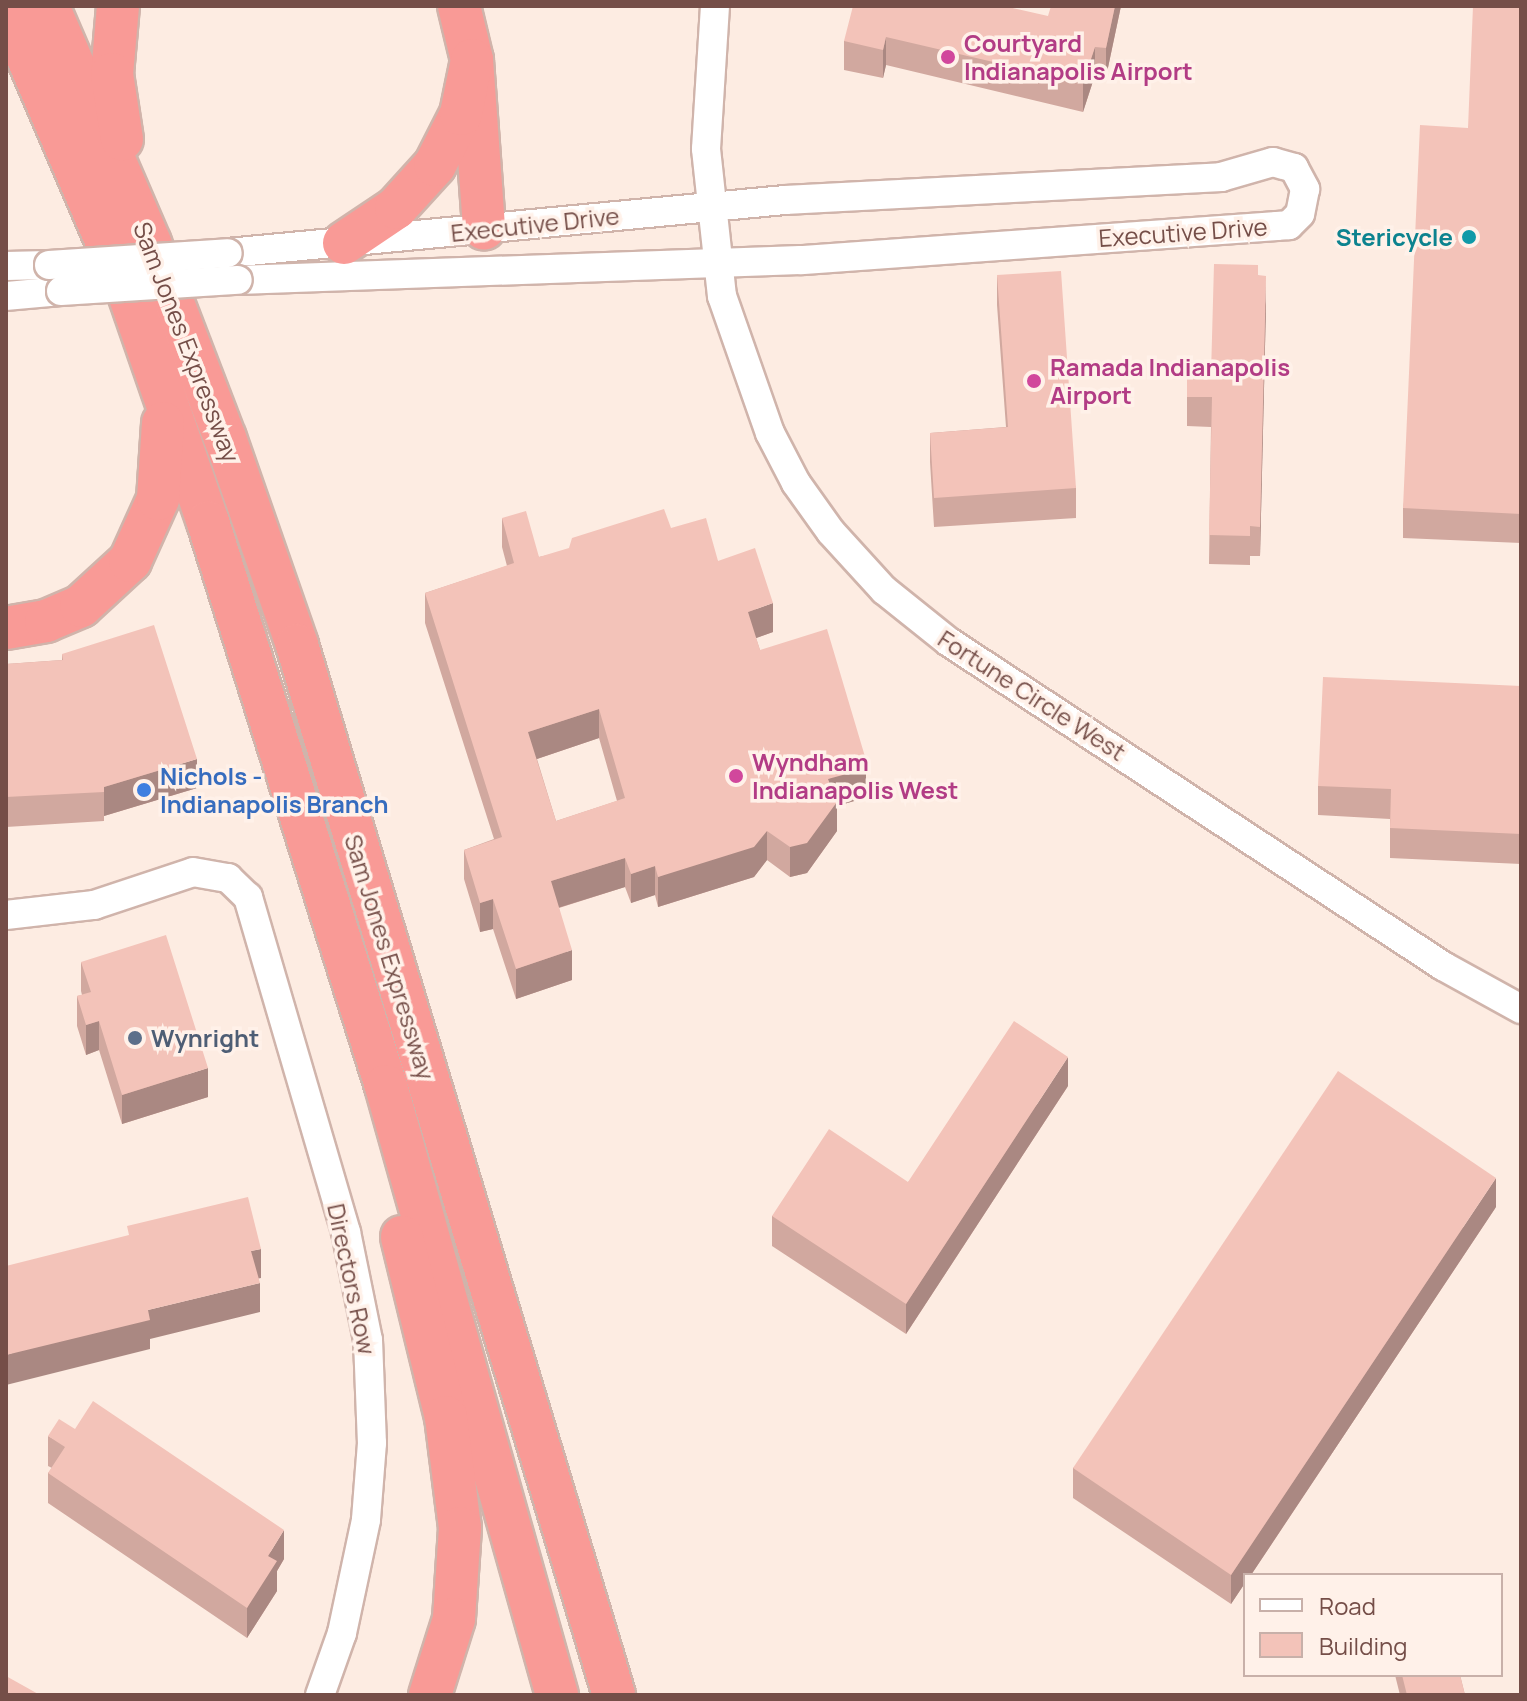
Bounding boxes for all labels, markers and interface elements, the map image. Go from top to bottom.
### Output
place label: Courtyard Indianapolis Airport [964,29,1193,85]
marker: Courtyard Indianapolis Airport [939,48,957,66]
street label: Executive Drive [449,201,621,247]
street label: Executive Drive [1098,212,1268,252]
street label: Sam Jones Expressway [128,218,246,466]
place label: Stericycle [1336,223,1453,251]
marker: Stericycle [1460,228,1478,246]
place label: Ramada Indianapolis Airport [1050,353,1290,409]
marker: Ramada Indianapolis Airport [1025,372,1043,390]
street label: Fortune Circle West [933,624,1131,766]
place label: Wyndham Indianapolis West [752,748,958,804]
place label: Nichols - Indianapolis Branch [160,762,388,818]
marker: Wyndham Indianapolis West [727,767,745,785]
marker: Nichols - Indianapolis Branch [135,781,153,799]
street label: Sam Jones Expressway [339,831,441,1083]
place label: Wynright [151,1024,259,1052]
marker: Wynright [126,1029,144,1047]
street label: Directors Row [322,1201,382,1357]
legend [1243,1573,1503,1677]
text: Road [1319,1589,1376,1622]
text: Building [1319,1629,1407,1662]

